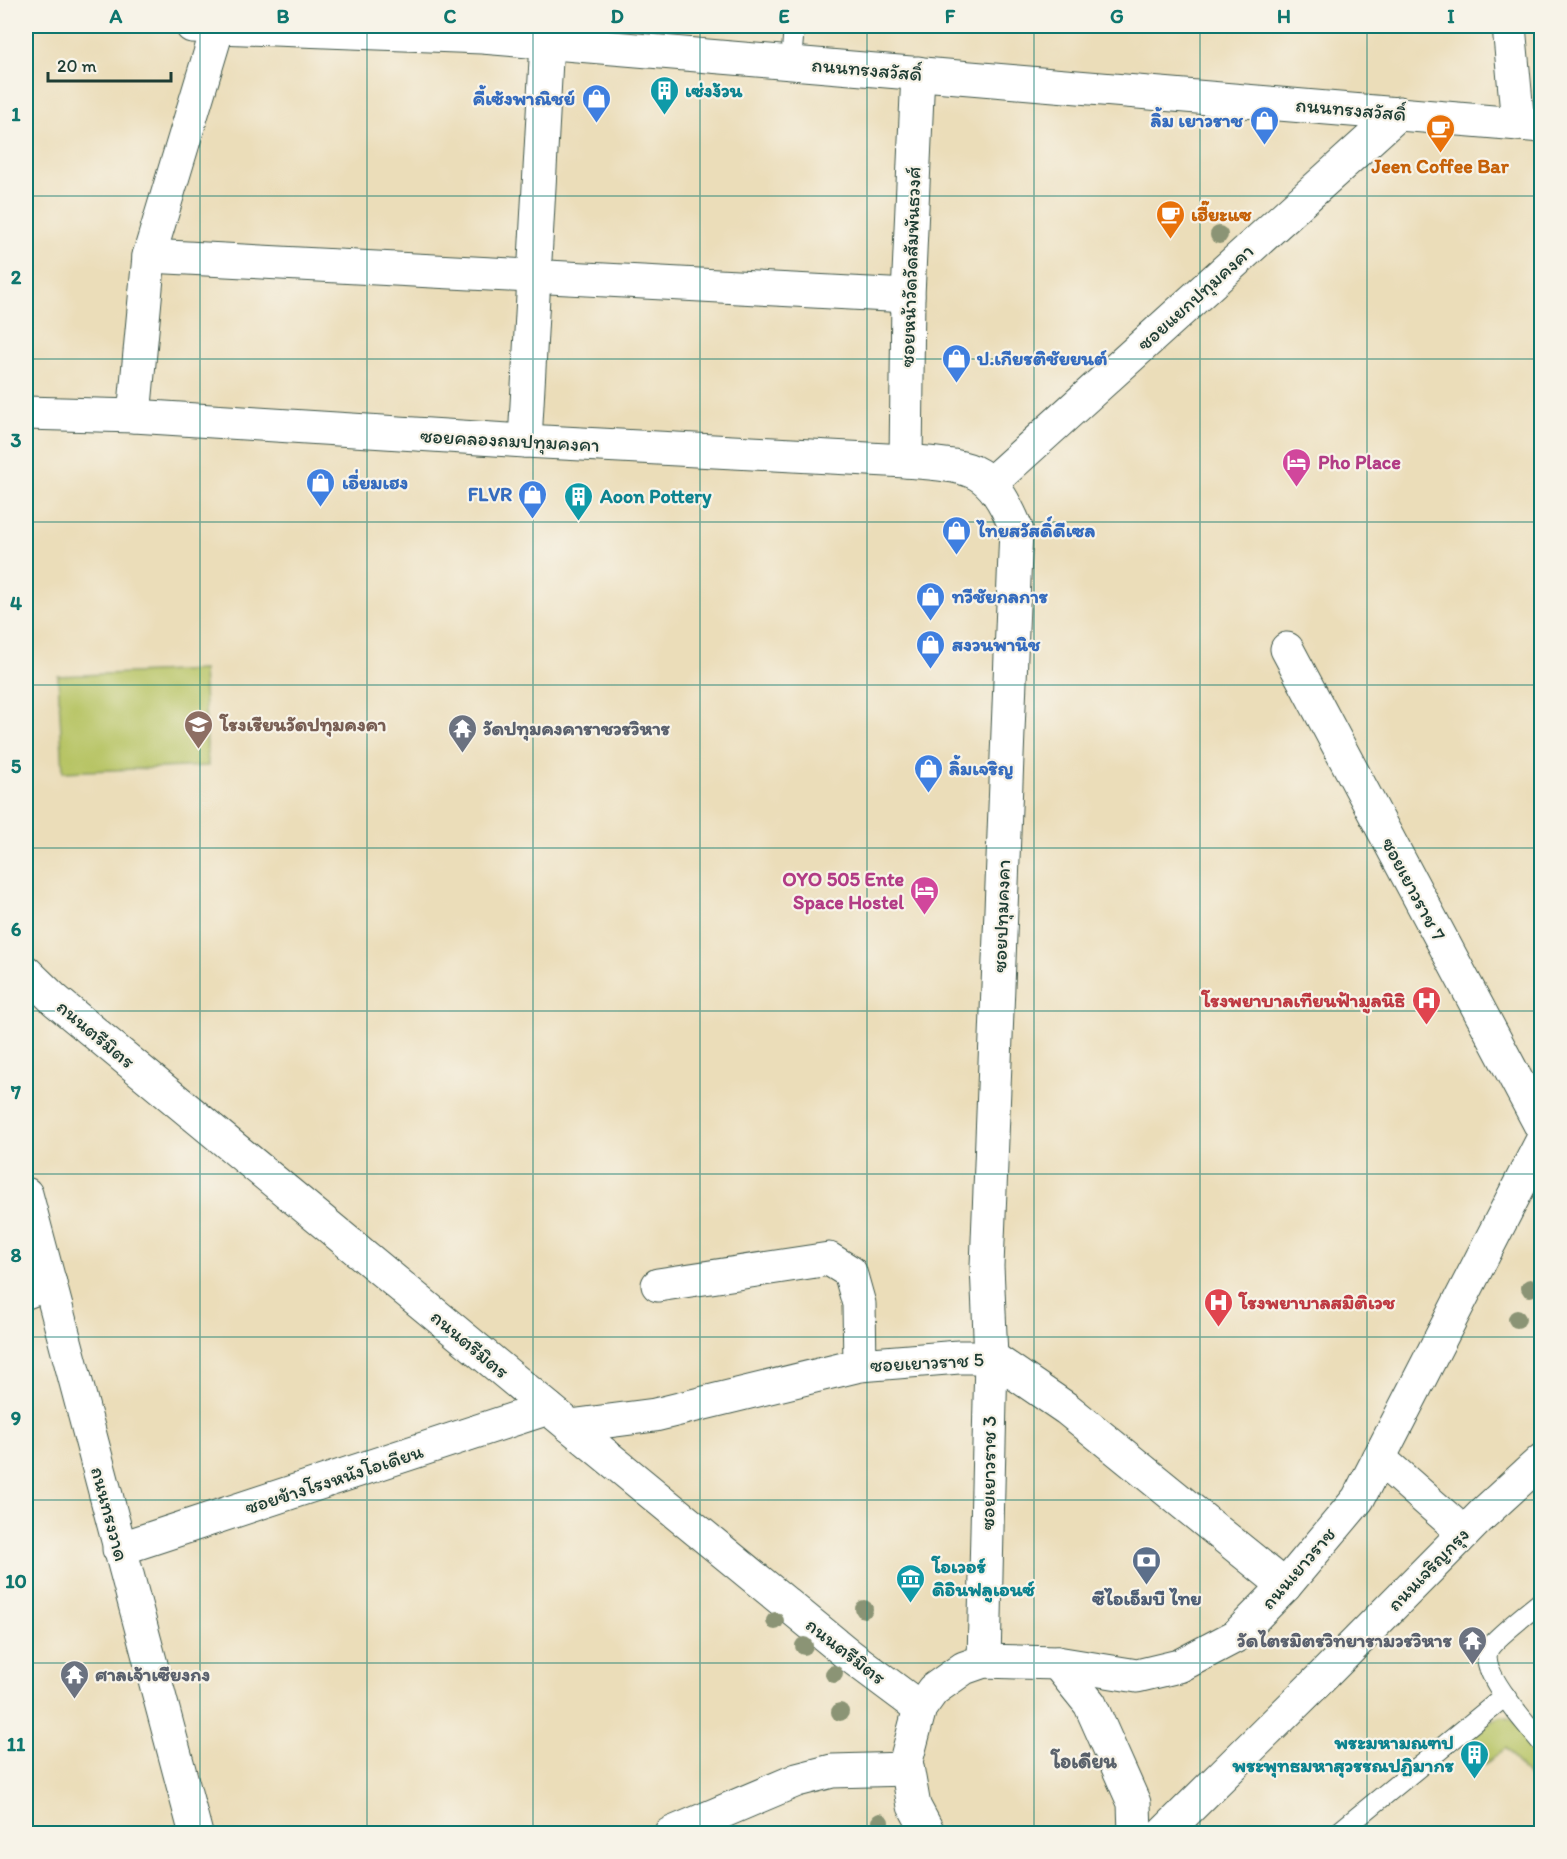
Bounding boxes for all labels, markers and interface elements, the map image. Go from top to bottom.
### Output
text: A [109,4,123,28]
text: B [277,4,290,28]
text: C [444,4,457,28]
text: D [610,4,624,28]
text: E [778,4,790,28]
text: F [945,4,956,28]
text: G [1110,4,1124,28]
text: H [1277,4,1291,28]
text: I [1447,4,1455,28]
scale bar [48,45,171,83]
street label: ถนนทรงสวัสดิ์ [811,50,923,86]
text: 20 m [57,55,97,77]
building icon: เซ่งง้วน [648,74,680,116]
place label: เซ่งง้วน [685,78,743,102]
shop icon: คี้เซ้งพาณิชย์ [580,82,612,124]
place label: คี้เซ้งพาณิชย์ [473,84,575,110]
street label: ถนนทรงสวัสดิ์ [1295,90,1407,126]
text: 1 [11,102,21,126]
shop icon: ลิ้ม เยาวราช [1248,104,1280,146]
place label: ลิ้ม เยาวราช [1151,106,1244,132]
cafe icon: Jeen Coffee Bar [1424,112,1456,154]
place label: Jeen Coffee Bar [1370,154,1510,178]
street label: ซอยหน้าวัดวัดสัมพันธวงศ์ [895,166,925,368]
cafe icon: เฮี๊ยะแซ [1154,198,1186,240]
place label: เฮี๊ยะแซ [1191,200,1252,226]
street label: ซอยแยกปทุมคงคา [1132,239,1259,356]
text: 2 [11,265,22,289]
shop icon: ป.เกียรติชัยยนต์ [940,342,972,384]
place label: ป.เกียรติชัยยนต์ [976,346,1108,370]
street label: ซอยคลองถมปทุมคงคา [420,423,600,458]
text: 3 [11,428,22,452]
hotel icon: Pho Place [1281,446,1313,488]
place label: Pho Place [1318,450,1401,474]
shop icon: เอี่ยมเฮง [305,466,337,508]
place label: เอี่ยมเฮง [342,469,408,494]
shop icon: FLVR [517,478,549,520]
building icon: Aoon Pottery [563,480,595,522]
place label: FLVR [468,482,512,506]
place label: Aoon Pottery [599,484,712,509]
shop icon: ไทยสวัสดิ์ดีเซล [940,514,972,556]
place label: ไทยสวัสดิ์ดีเซล [976,516,1095,542]
shop icon: ทวีชัยกลการ [915,580,947,622]
place label: ทวีชัยกลการ [951,584,1049,608]
text: 4 [10,591,22,615]
shop icon: สงวนพานิช [915,628,947,670]
place label: สงวนพานิช [952,632,1041,656]
school or university icon: โรงเรียนวัดปทุมคงคา [183,708,215,750]
place label: โรงเรียนวัดปทุมคงคา [219,712,386,737]
temple icon: วัดปทุมคงคาราชวรวิหาร [446,712,478,754]
place label: วัดปทุมคงคาราชวรวิหาร [483,716,671,741]
shop icon: ลิ้มเจริญ [912,752,944,794]
text: 5 [11,754,22,778]
place label: ลิ้มเจริญ [949,754,1014,780]
street label: ซอยเยาวราช 7 [1377,833,1451,945]
street label: ซอยปทุมคงคา [987,859,1016,973]
place label: OYO 505 Ente Space Hostel [782,867,904,915]
hotel icon: OYO 505 Ente Space Hostel [909,874,941,916]
text: 6 [11,917,22,941]
hospital icon: โรงพยาบาลเทียนฟ้ามูลนิธิ [1410,984,1442,1026]
place label: โรงพยาบาลเทียนฟ้ามูลนิธิ [1201,988,1405,1014]
street label: ถนนตรีมิตร [52,994,140,1074]
text: 7 [10,1080,21,1104]
text: 8 [11,1243,22,1267]
hospital icon: โรงพยาบาลสมิติเวช [1202,1286,1234,1328]
place label: โรงพยาบาลสมิติเวช [1238,1290,1396,1314]
street label: ถนนตรีมิตร [426,1304,514,1384]
street label: ซอยเยาวราช 5 [869,1347,985,1377]
text: 9 [11,1406,21,1430]
street label: ซอยเยาวราช 3 [975,1416,1001,1530]
street label: ซอยข้างโรงหนังโอเดียน [242,1439,426,1519]
street label: ถนนทรงวาด [86,1464,134,1564]
street label: ถนนเยาวราช [1256,1522,1340,1614]
street label: ถนนเจริญกรุง [1382,1522,1475,1617]
bank icon: ซีไอเอ็มบี ไทย [1131,1544,1163,1586]
place label: โอเวอร์ ดิอินฟลูเอนซ์ [931,1554,1036,1603]
museum icon: โอเวอร์ ดิอินฟลูเอนซ์ [895,1562,927,1604]
text: 10 [5,1569,27,1593]
place label: ซีไอเอ็มบี ไทย [1091,1586,1202,1610]
street label: ถนนตรีมิตร [801,1612,891,1690]
temple icon: วัดไตรมิตรวิทยารามวรวิหาร [1457,1624,1489,1666]
place label: วัดไตรมิตรวิทยารามวรวิหาร [1237,1628,1453,1652]
temple icon: ศาลเจ้าเซียงกง [58,1658,90,1700]
place label: ศาลเจ้าเซียงกง [95,1662,210,1686]
place label: พระมหามณฑป พระพุทธมหาสุวรรณปฏิมากร [1231,1730,1455,1778]
text: 11 [7,1732,26,1756]
building icon: พระมหามณฑป พระพุทธมหาสุวรรณปฏิมากร [1459,1738,1491,1780]
district label: โอเดียน [1050,1748,1117,1773]

